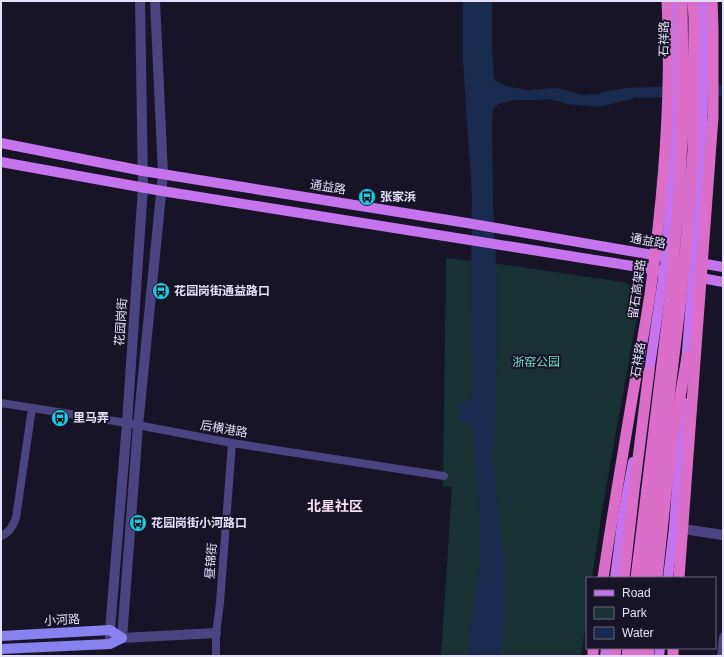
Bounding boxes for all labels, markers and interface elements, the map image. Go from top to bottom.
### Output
street label: 石祥路 [657,21,671,57]
street label: 通益路 [309,177,347,197]
bus stop icon: 张家浜 [357,187,377,207]
place label: 张家浜 [380,190,416,204]
street label: 通益路 [629,231,667,251]
street label: 留石高架路 [626,258,648,320]
bus stop icon: 花园岗街通益路口 [151,281,171,301]
place label: 花园岗街通益路口 [174,284,270,298]
street label: 花园岗街 [112,298,130,346]
street label: 石祥路 [628,341,648,379]
park label: 浙窑公园 [512,355,560,369]
bus stop icon: 里马弄 [50,408,70,428]
place label: 里马弄 [73,411,109,425]
street label: 后横港路 [199,418,249,440]
district label: 北星社区 [307,498,363,514]
bus stop icon: 花园岗街小河路口 [128,513,148,533]
place label: 花园岗街小河路口 [151,516,247,530]
street label: 昼锦街 [203,543,219,579]
legend [586,577,716,649]
text: Road [622,586,651,600]
text: Park [622,606,648,620]
street label: 小河路 [44,612,80,628]
text: Water [622,626,654,640]

